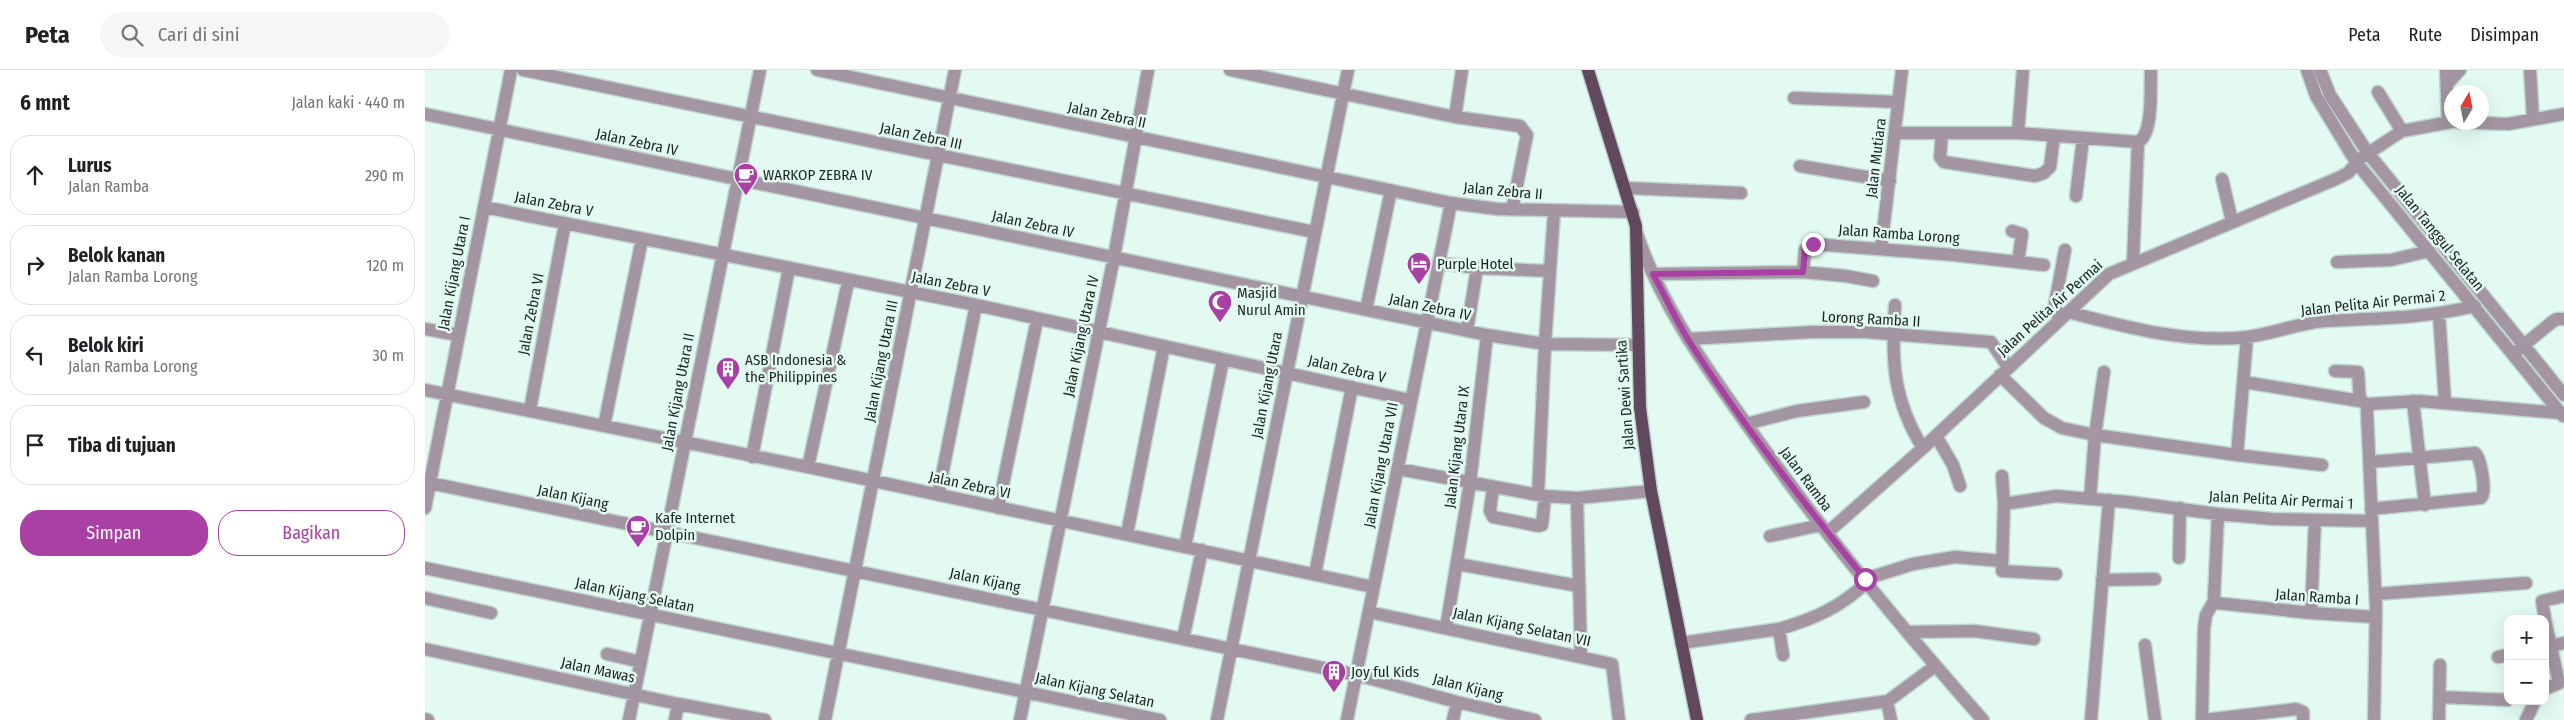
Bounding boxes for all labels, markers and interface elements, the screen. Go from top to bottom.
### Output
search box [100,12,450,57]
text: Peta [25,21,70,49]
icon: search [118,21,146,49]
text: Cari di sini [158,23,239,46]
text: Peta [2348,24,2380,46]
text: Rute [2408,24,2442,46]
text: Disimpan [2470,24,2539,46]
north arrow [2444,85,2489,130]
text: 6 mnt [20,90,70,116]
text: Jalan kaki · 440 m [291,93,405,112]
street label: Jalan Zebra II [1066,98,1148,132]
street label: Jalan Mutiara [1862,117,1890,199]
street label: Jalan Zebra III [878,119,964,153]
street label: Jalan Zebra IV [594,125,680,160]
text: Lurus [68,154,112,177]
icon: ahead [21,161,49,189]
cafe icon: WARKOP ZEBRA IV [733,162,759,196]
text: 290 m [365,166,404,185]
place label: WARKOP ZEBRA IV [763,166,873,184]
text: Jalan Ramba [68,177,149,196]
street label: Jalan Zebra II [1463,179,1543,203]
street label: Jalan Tanggul Selatan [2392,181,2488,295]
street label: Jalan Zebra V [513,188,595,220]
street label: Jalan Zebra IV [990,207,1076,242]
street label: Jalan Kijang Utara I [434,214,474,332]
street label: Jalan Ramba Lorong [1838,221,1960,247]
route end [1802,233,1825,256]
text: Belok kanan [68,244,165,267]
icon: right [21,251,49,279]
hotel icon: Purple Hotel [1406,251,1432,285]
place label: Purple Hotel [1437,255,1513,273]
text: 120 m [366,256,404,275]
street label: Jalan Pelita Air Permai [1994,256,2106,360]
text: Jalan Ramba Lorong [68,267,198,286]
street label: Jalan Zebra V [910,268,992,300]
street label: Jalan Zebra VI [514,271,548,357]
street label: Jalan Kijang Utara IV [1059,273,1103,398]
place label: Masjid Nurul Amin [1237,284,1306,319]
street label: Jalan Pelita Air Permai 2 [2300,286,2447,320]
mosque icon: Masjid Nurul Amin [1207,289,1233,323]
street label: Jalan Zebra IV [1387,290,1473,325]
street label: Jalan Kijang Utara III [860,299,902,423]
street label: Lorong Ramba II [1821,307,1921,331]
street label: Jalan Kijang Utara [1248,330,1286,440]
street label: Jalan Kijang Utara II [658,332,698,452]
text: Belok kiri [68,334,144,357]
street label: Jalan Dewi Sartika [1612,339,1638,451]
icon: left [21,341,49,369]
text: 30 m [372,346,404,365]
place label: ASB Indonesia & the Philippines [745,351,846,386]
street label: Jalan Zebra V [1306,351,1388,387]
building icon: ASB Indonesia & the Philippines [715,356,741,390]
text: Jalan Ramba Lorong [68,357,198,376]
street label: Jalan Kijang Utara IX [1441,384,1474,509]
street label: Jalan Kijang Utara VII [1360,401,1402,529]
icon: arrive [21,431,49,459]
text: Tiba di tujuan [68,434,176,457]
street label: Jalan Ramba [1776,443,1836,515]
street label: Jalan Zebra VI [927,468,1013,502]
street label: Jalan Kijang [536,481,610,513]
street label: Jalan Pelita Air Permai 1 [2208,487,2354,513]
place label: Kafe Internet Dolpin [655,509,735,544]
button: Simpan [20,510,208,556]
button: Bagikan [218,510,405,556]
cafe icon: Kafe Internet Dolpin [625,514,651,548]
street label: Jalan Kijang [948,564,1022,596]
route start [1854,568,1877,591]
street label: Jalan Kijang Selatan [574,574,696,616]
street label: Jalan Ramba I [2275,585,2359,609]
street label: Jalan Kijang Selatan VII [1451,604,1593,650]
map controls [2504,615,2549,705]
button: + [2504,615,2549,660]
street label: Jalan Mawas [559,653,637,687]
building icon: Joy ful Kids [1321,659,1347,693]
button: − [2504,660,2549,705]
place label: Joy ful Kids [1351,663,1419,681]
street label: Jalan Kijang Selatan [1034,669,1156,711]
street label: Jalan Kijang [1431,670,1505,704]

